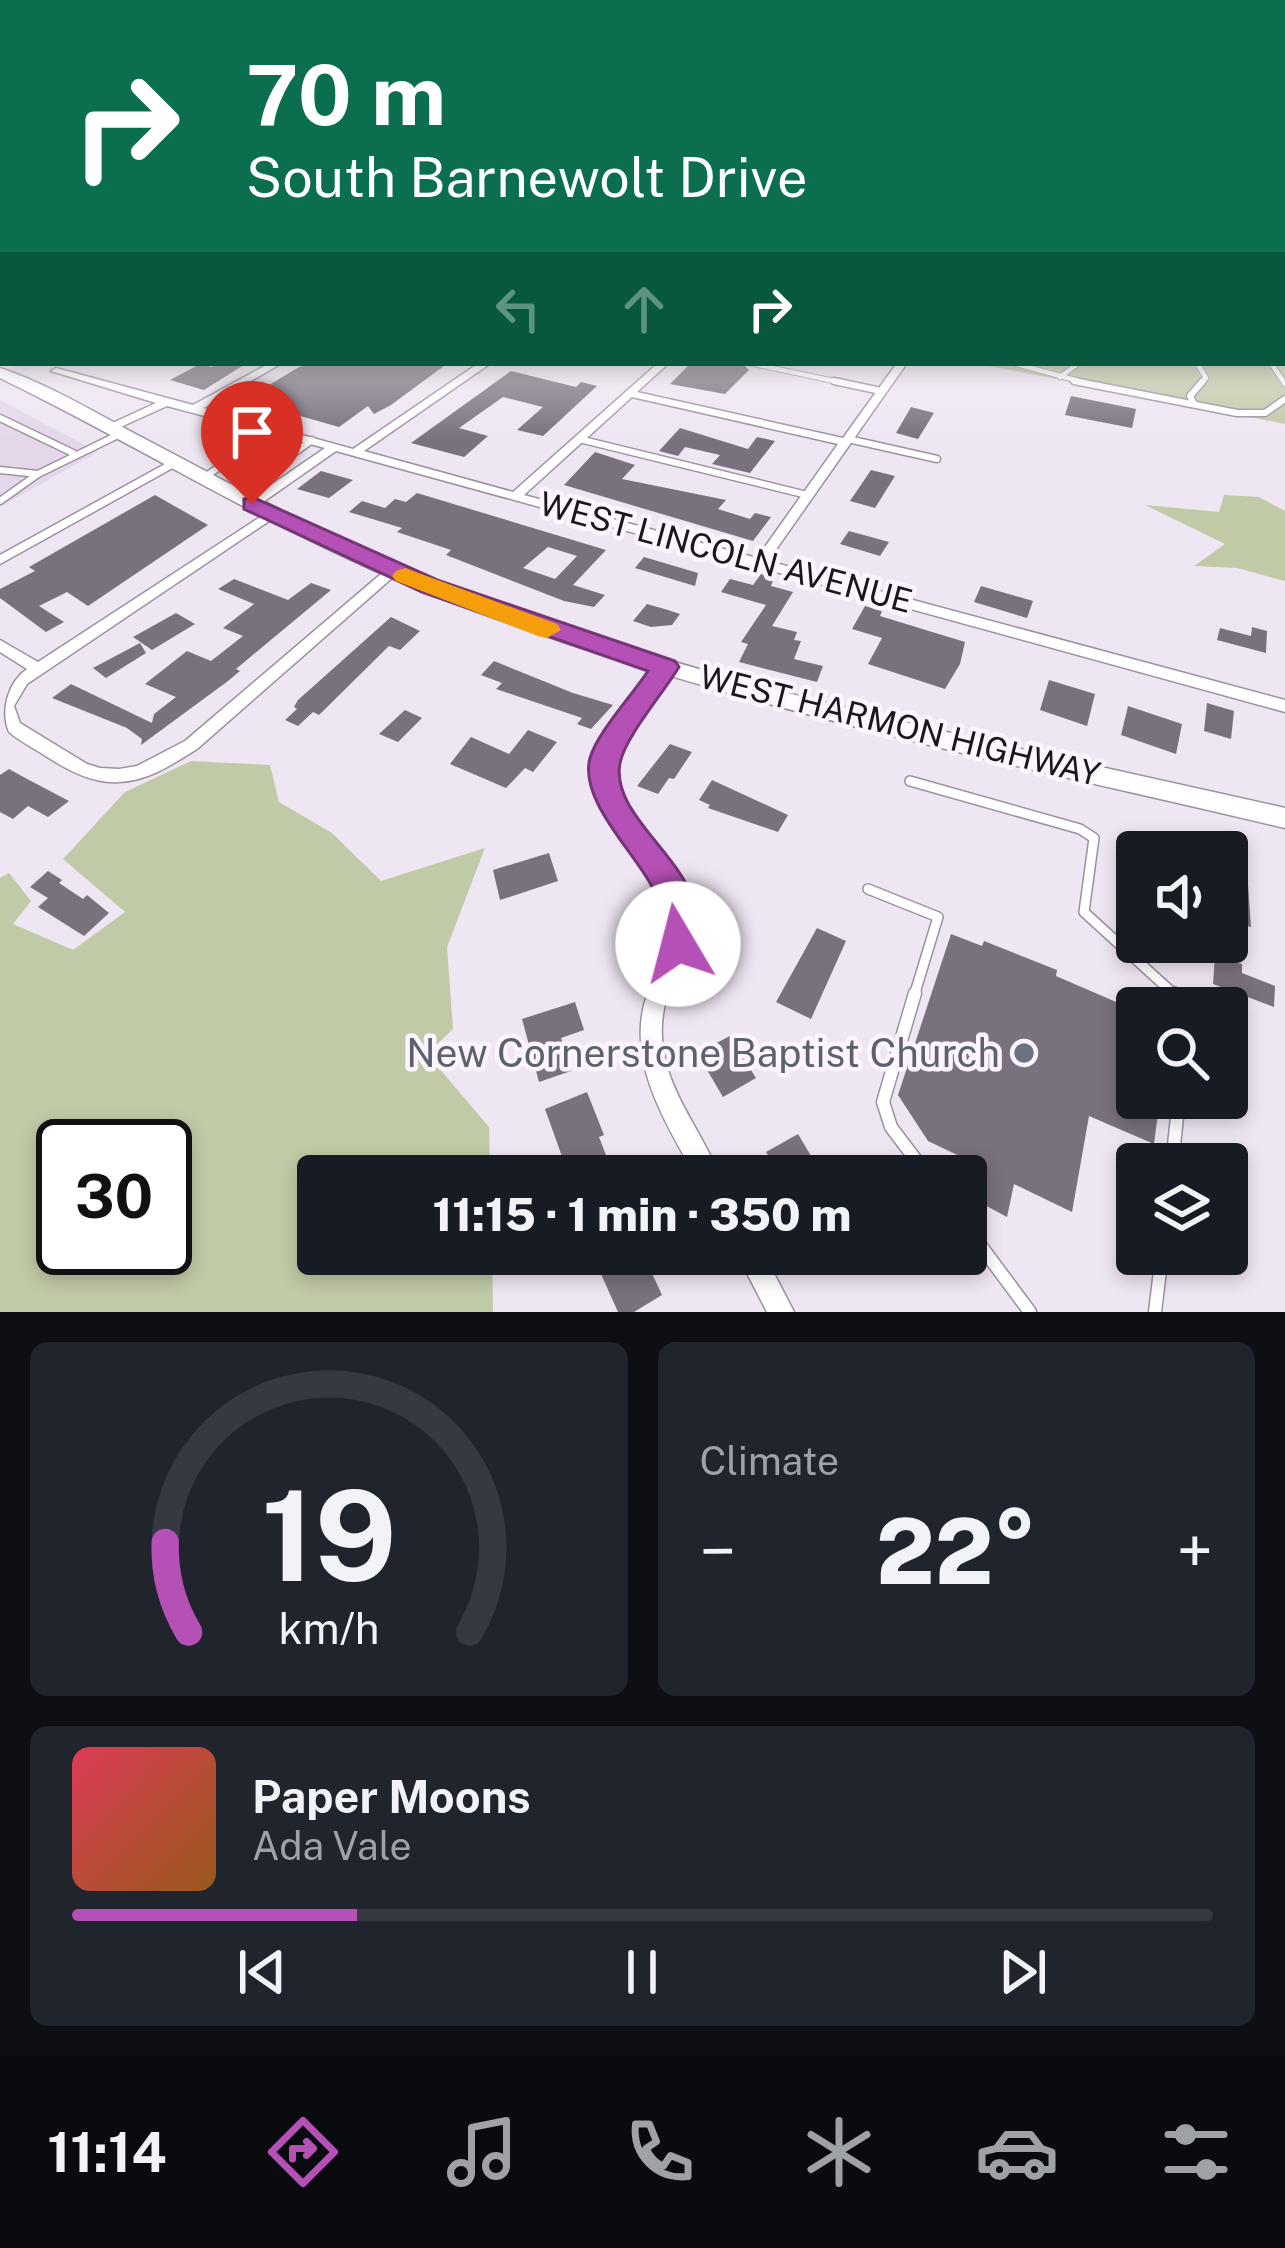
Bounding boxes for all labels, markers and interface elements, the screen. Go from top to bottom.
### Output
text: 70 m [246,45,446,144]
icon: right [48,48,204,204]
text: South Barnewolt Drive [246,146,808,209]
icon: left [485,276,551,342]
icon: ahead [611,276,677,342]
icon: right [737,276,803,342]
pin [201,381,303,504]
icon: arrive [219,399,285,465]
street label: WEST LINCOLN AVENUE [535,484,917,620]
street label: WEST HARMON HIGHWAY [696,657,1104,793]
map controls [1116,831,1248,1275]
button: sound [1116,831,1248,963]
position arrow [615,881,741,1007]
button: search [1116,987,1248,1119]
place label: New Cornerstone Baptist Church [406,1030,1000,1076]
marker: New Cornerstone Baptist Church [1011,1040,1037,1066]
speed limit sign: 30 [36,1119,192,1275]
button: layers [1116,1143,1248,1275]
text: 11:15 · 1 min · 350 m [433,1188,851,1241]
text: Climate [700,1438,839,1484]
text: 19 [261,1462,397,1609]
text: 22° [876,1498,1037,1604]
text: − [700,1512,736,1590]
text: + [1176,1512,1213,1590]
text: km/h [278,1603,379,1654]
text: Paper Moons [252,1770,531,1823]
text: Ada Vale [252,1823,412,1869]
icon: previous [229,1939,295,2005]
icon: pause [609,1939,675,2005]
icon: next [990,1939,1056,2005]
icon: directions [261,2110,345,2194]
icon: music [440,2110,524,2194]
icon: phone [618,2110,702,2194]
icon: climate [797,2110,881,2194]
icon: car [975,2110,1059,2194]
icon: filters [1154,2110,1238,2194]
text: 11:14 [47,2121,167,2184]

